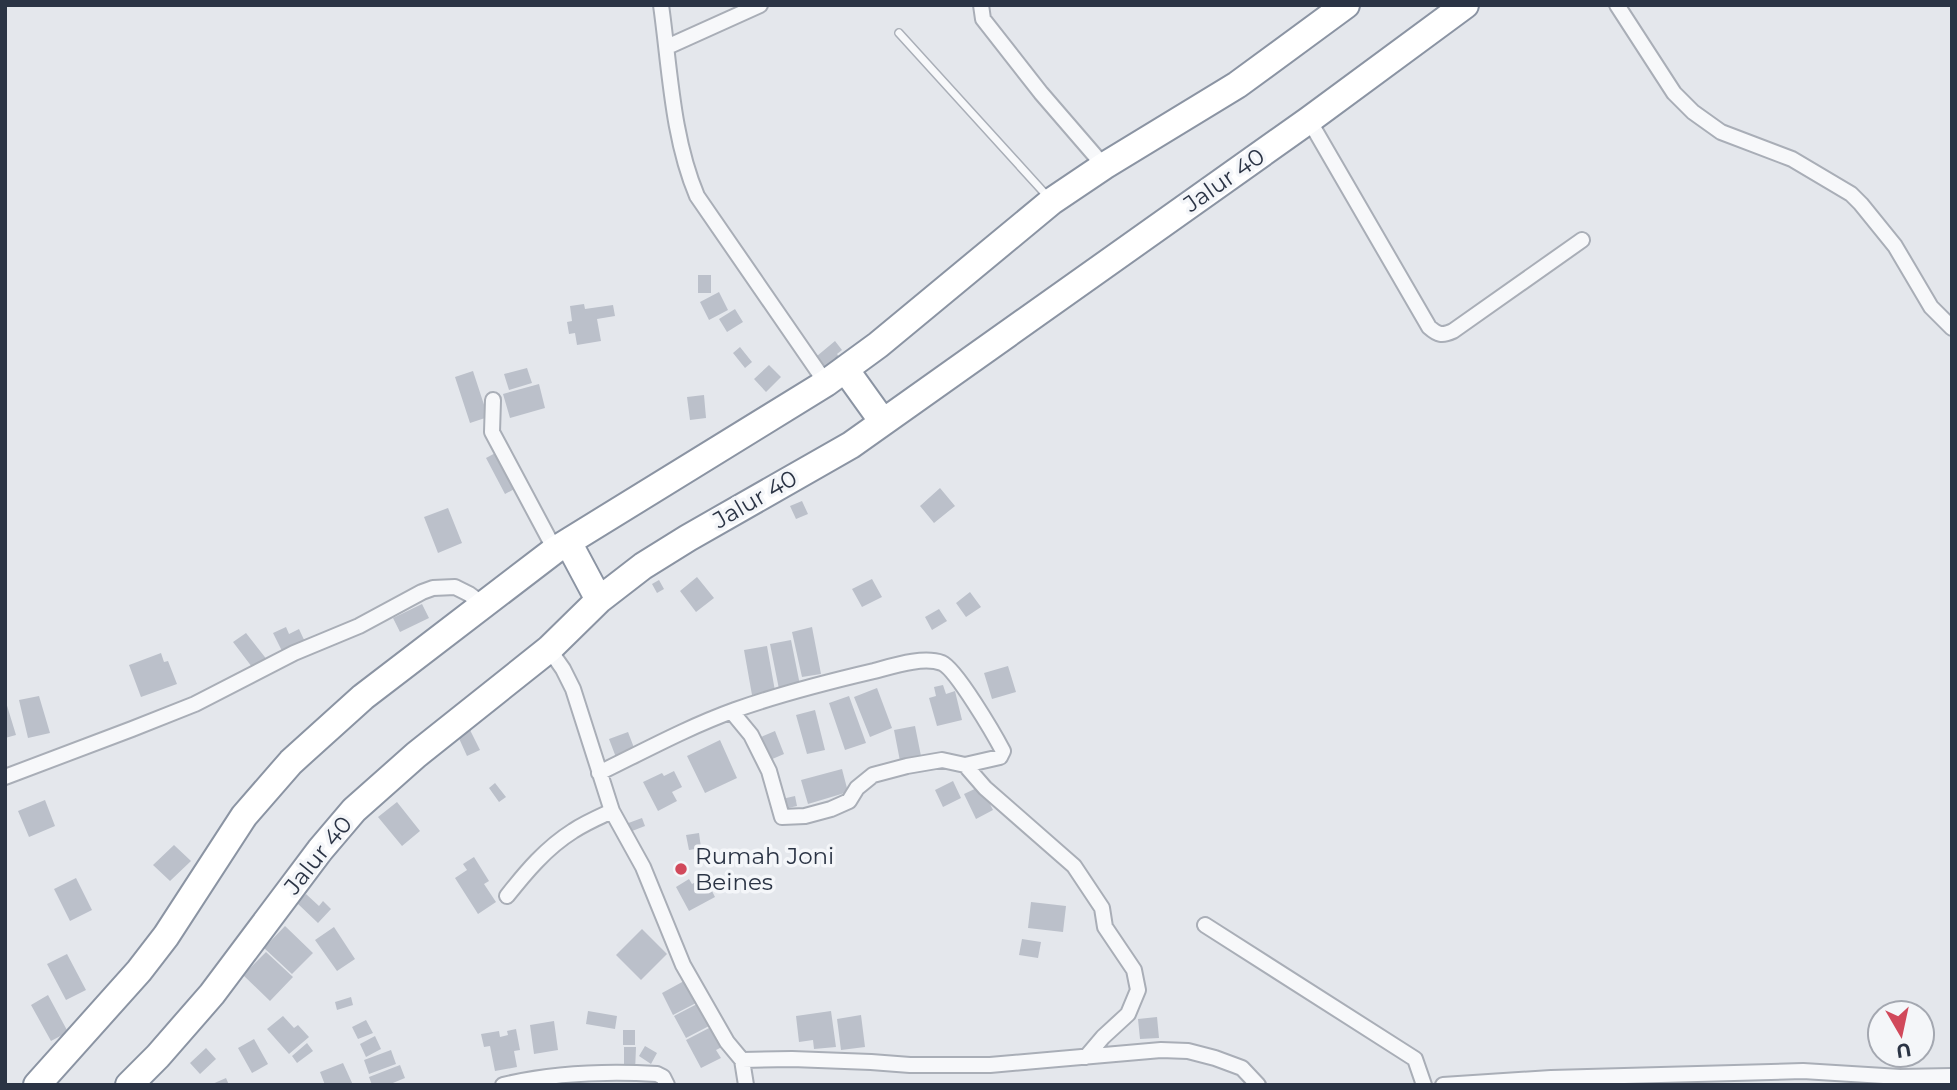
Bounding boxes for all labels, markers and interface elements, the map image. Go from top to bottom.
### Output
street label: Jalur 40 [1177,142,1270,219]
street label: Jalur 40 [707,464,802,535]
street label: Jalur 40 [277,810,358,901]
place label: Rumah Joni Beines [695,842,834,896]
marker: Rumah Joni Beines [673,861,689,877]
north arrow [1866,999,1936,1069]
text: U [1894,1038,1913,1063]

